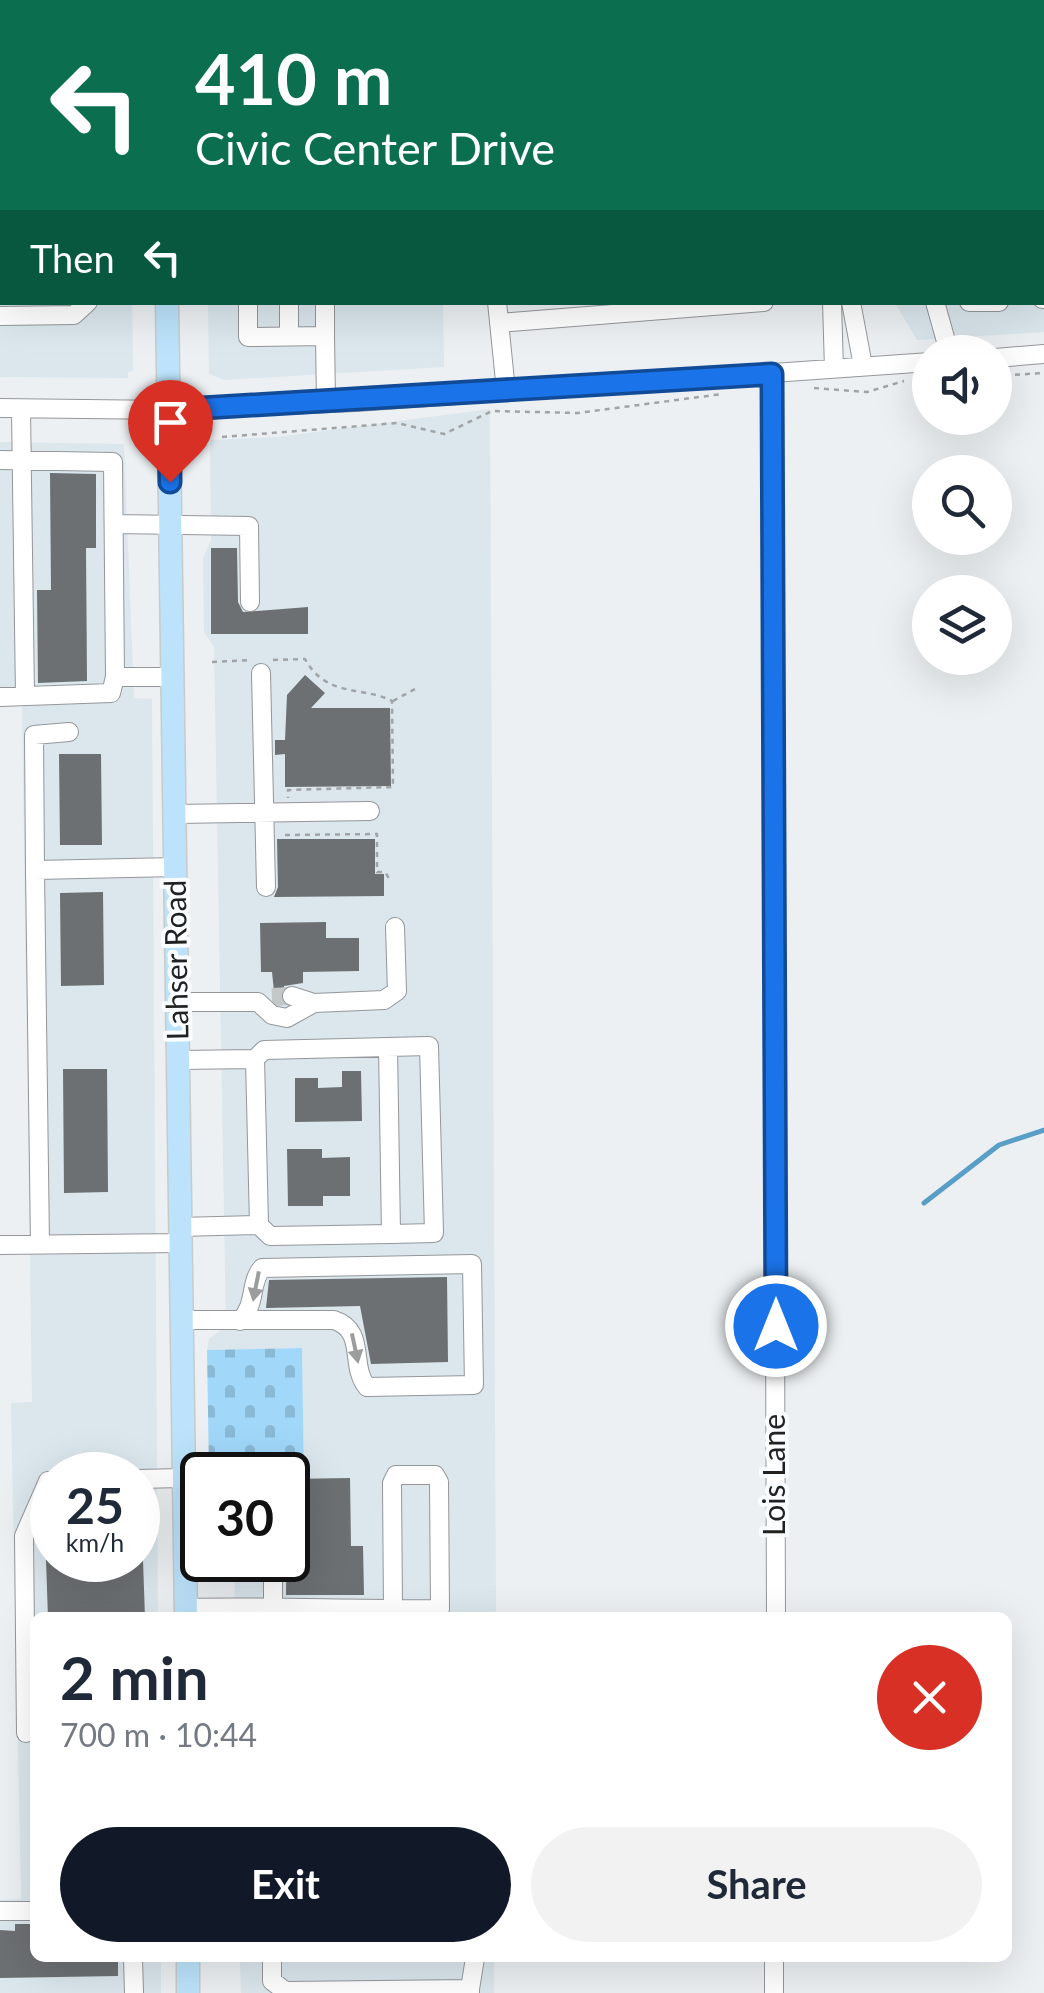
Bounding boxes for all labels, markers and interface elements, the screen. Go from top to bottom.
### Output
text: 410 m [195,36,392,120]
icon: left [30,40,160,170]
text: Civic Center Drive [195,121,555,175]
icon: left [135,230,190,285]
text: Then [30,235,115,281]
map controls [912,335,1012,675]
button: sound [912,335,1012,435]
pin [128,380,213,483]
icon: arrive [143,395,198,450]
button: search [912,455,1012,555]
button: layers [912,575,1012,675]
street label: Lahser Road [156,880,194,1041]
one-way arrow [248,1271,264,1302]
position arrow [724,1274,828,1378]
one-way arrow [347,1333,363,1364]
street label: Lois Lane [755,1414,791,1536]
speed limit sign: 30 [180,1452,310,1582]
text: 25 [66,1475,124,1535]
text: km/h [66,1527,124,1557]
text: 2 min [60,1641,209,1713]
button: close [877,1645,982,1750]
text: 700 m · 10:44 [60,1715,257,1754]
button: Exit [60,1827,511,1942]
button: Share [531,1827,982,1942]

